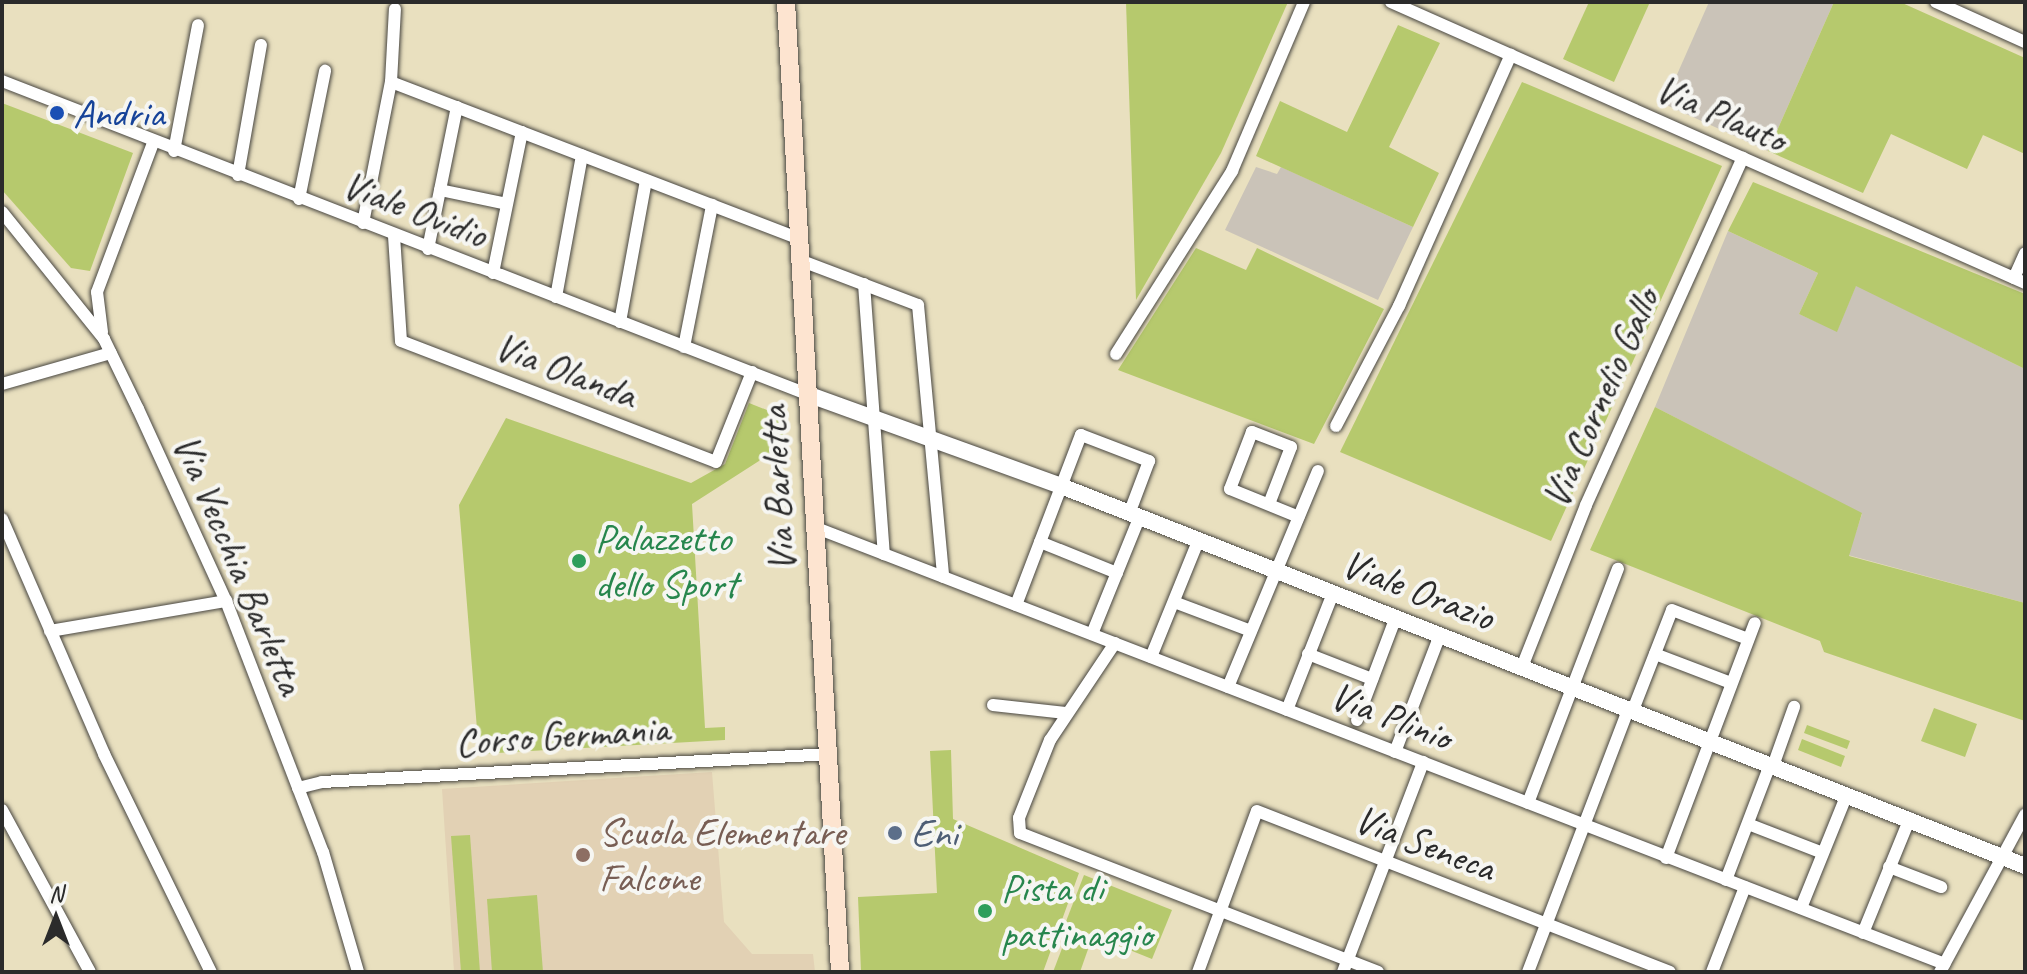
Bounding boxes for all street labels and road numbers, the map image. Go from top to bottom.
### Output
street label: Via Plauto [1648,63,1794,163]
street label: Viale Ovidio [335,159,495,259]
street label: Via Cornelio Gallo [1531,281,1669,515]
street label: Via Olanda [489,321,643,419]
street label: Via Barletta [749,404,805,574]
street label: Via Vecchia Barletta [162,426,316,702]
street label: Viale Orazio [1336,539,1500,641]
street label: Via Plinio [1324,671,1458,761]
street label: Corso Germania [453,704,671,766]
street label: Via Seneca [1348,794,1502,892]

